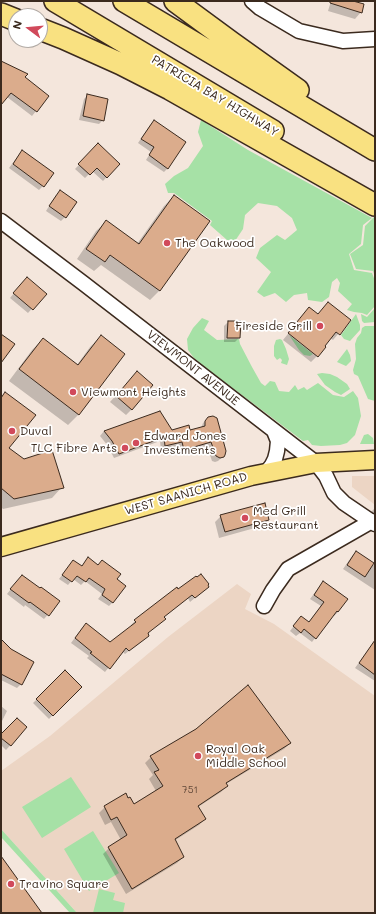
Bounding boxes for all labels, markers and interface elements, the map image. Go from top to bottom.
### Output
north arrow [8,8,48,48]
text: N [9,19,25,31]
street label: PATRICIA BAY HIGHWAY [149,52,281,140]
place label: The Oakwood [175,236,254,250]
marker: The Oakwood [162,238,172,248]
place label: Fireside Grill [235,319,312,333]
marker: Fireside Grill [315,321,325,331]
street label: VIEWMONT AVENUE [144,327,242,409]
place label: Viewmont Heights [81,385,186,399]
marker: Viewmont Heights [68,387,78,397]
place label: Duval [20,424,52,438]
marker: Duval [7,426,17,436]
place label: Edward Jones Investments [144,429,226,457]
marker: Edward Jones Investments [131,438,141,448]
place label: TLC Fibre Arts [31,441,117,455]
marker: TLC Fibre Arts [120,443,130,453]
street label: WEST SAANICH ROAD [123,470,249,518]
place label: Med Grill Restaurant [253,504,319,532]
marker: Med Grill Restaurant [240,513,250,523]
place label: Royal Oak Middle School [206,742,287,770]
marker: Royal Oak Middle School [193,751,203,761]
house number: 751 [182,784,198,796]
place label: Travino Square [19,877,109,891]
marker: Travino Square [6,879,16,889]

